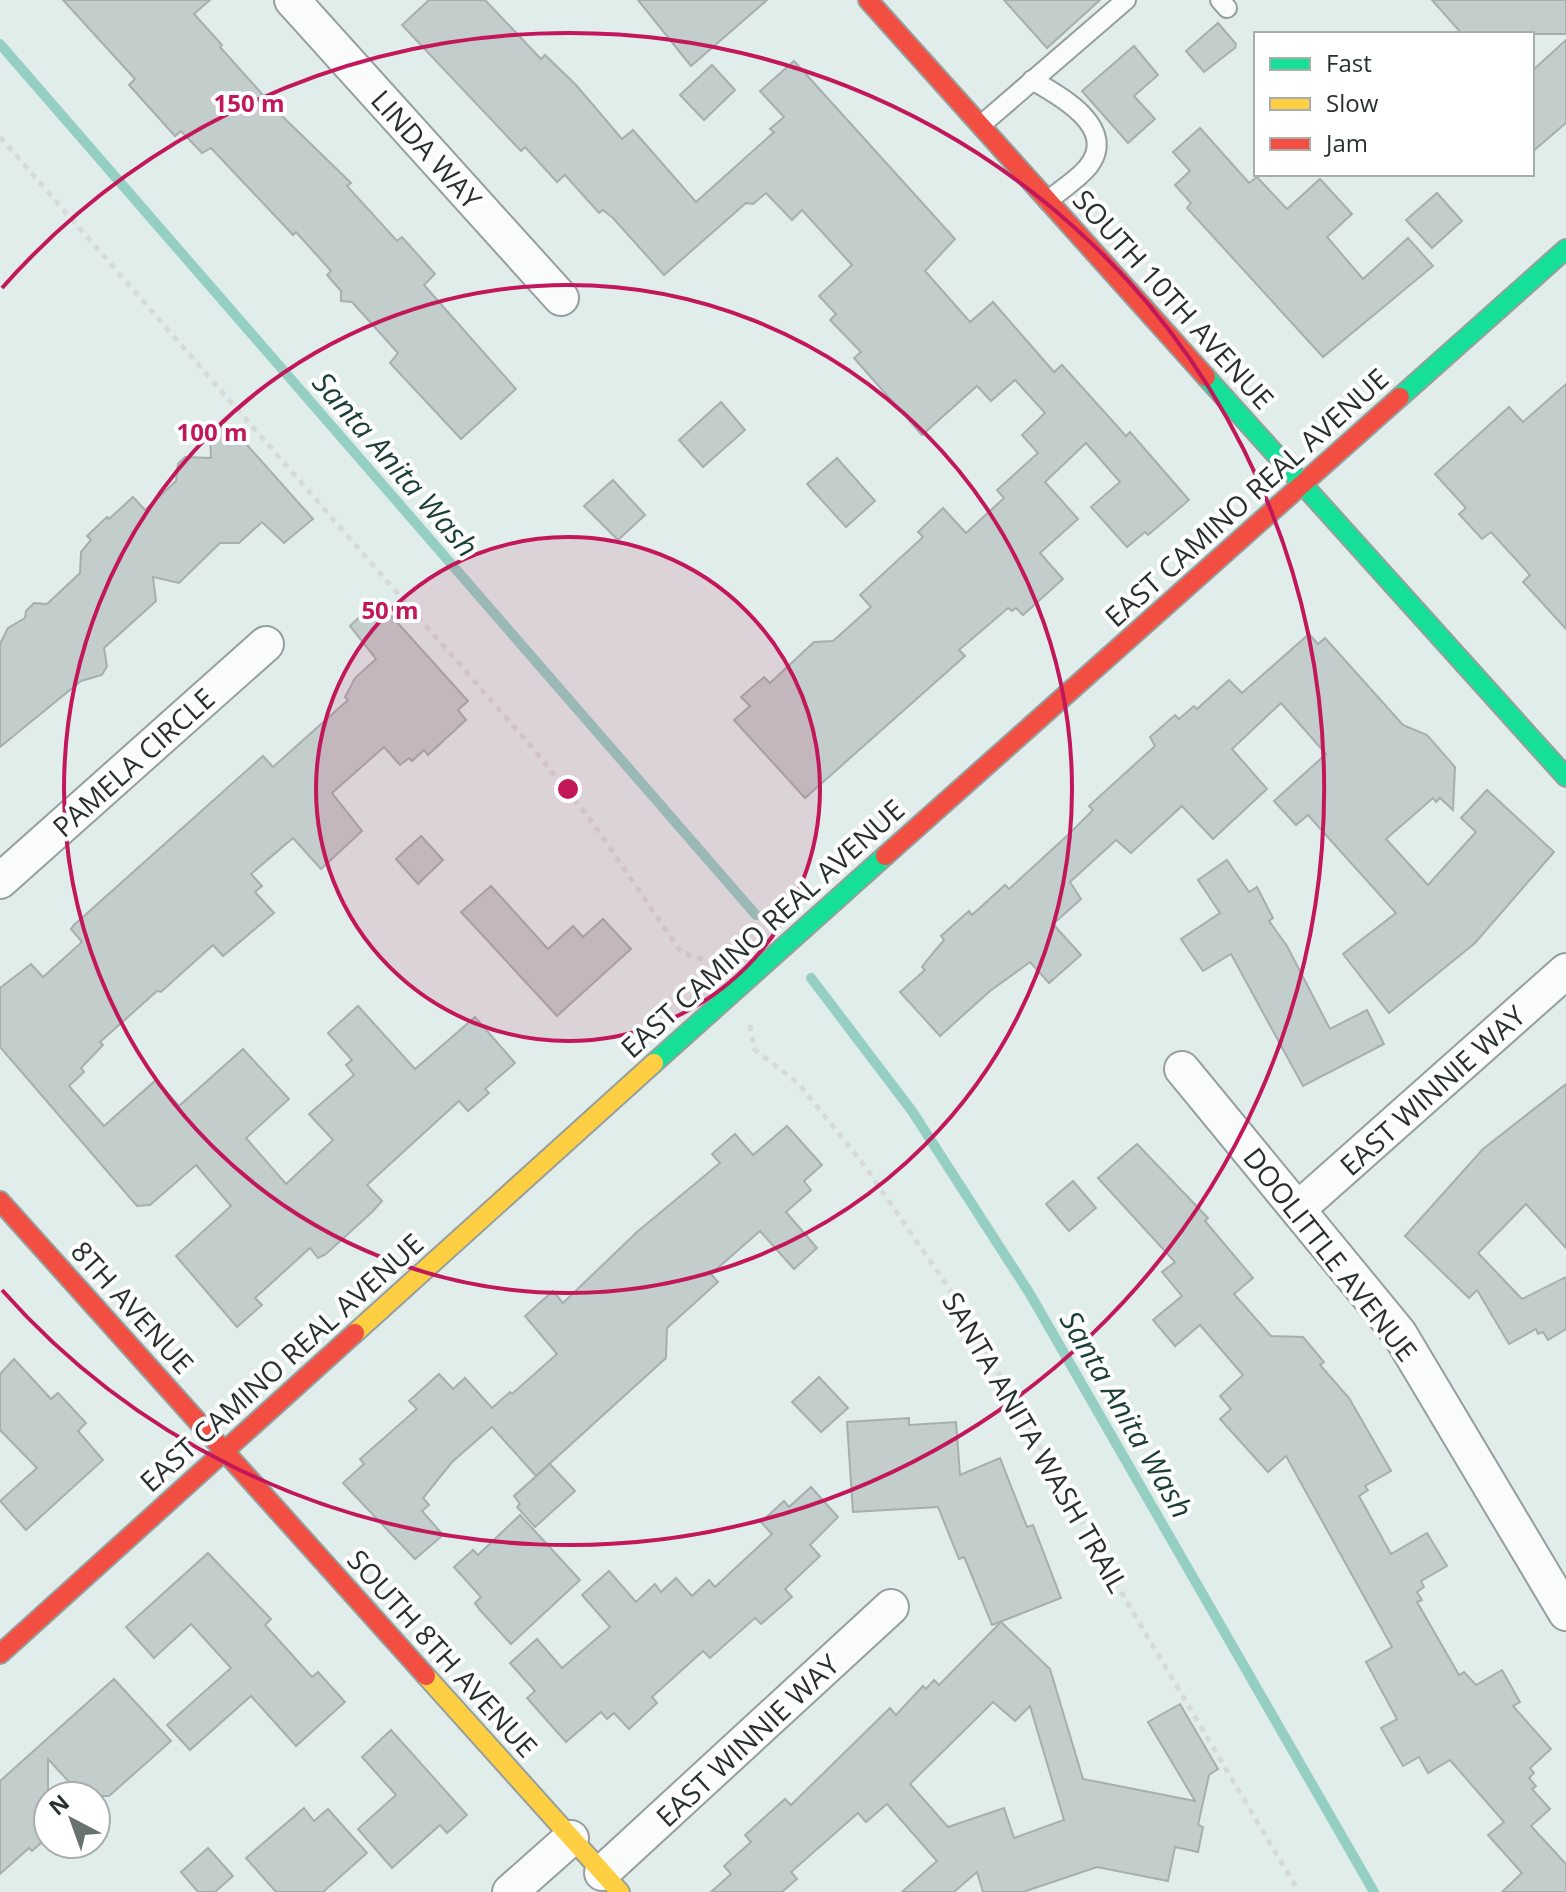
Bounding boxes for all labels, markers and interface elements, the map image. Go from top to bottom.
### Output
legend [1254,32,1534,176]
text: Fast [1326,46,1372,79]
street label: LINDA WAY [363,81,491,217]
text: 150 m [214,86,284,119]
text: Slow [1326,86,1379,119]
text: Jam [1324,126,1368,159]
street label: SOUTH 10TH AVENUE [1065,181,1283,417]
street label: EAST CAMINO REAL AVENUE [1096,359,1396,635]
water label: Santa Anita Wash [304,363,488,565]
text: 100 m [177,415,247,448]
text: 50 m [361,593,419,626]
street label: PAMELA CIRCLE [44,679,222,845]
centre of rings [554,775,582,803]
street label: EAST CAMINO REAL AVENUE [612,790,912,1066]
street label: EAST WINNIE WAY [1331,996,1533,1183]
street label: DOOLITTLE AVENUE [1235,1139,1427,1369]
street label: EAST CAMINO REAL AVENUE [131,1224,431,1500]
street label: 8TH AVENUE [63,1232,203,1382]
street label: SANTA ANITA WASH TRAIL [934,1285,1138,1599]
water label: Santa Anita Wash [1051,1303,1203,1525]
street label: SOUTH 8TH AVENUE [339,1541,547,1765]
street label: EAST WINNIE WAY [647,1645,847,1835]
north arrow [32,1780,112,1860]
text: N [42,1787,75,1821]

